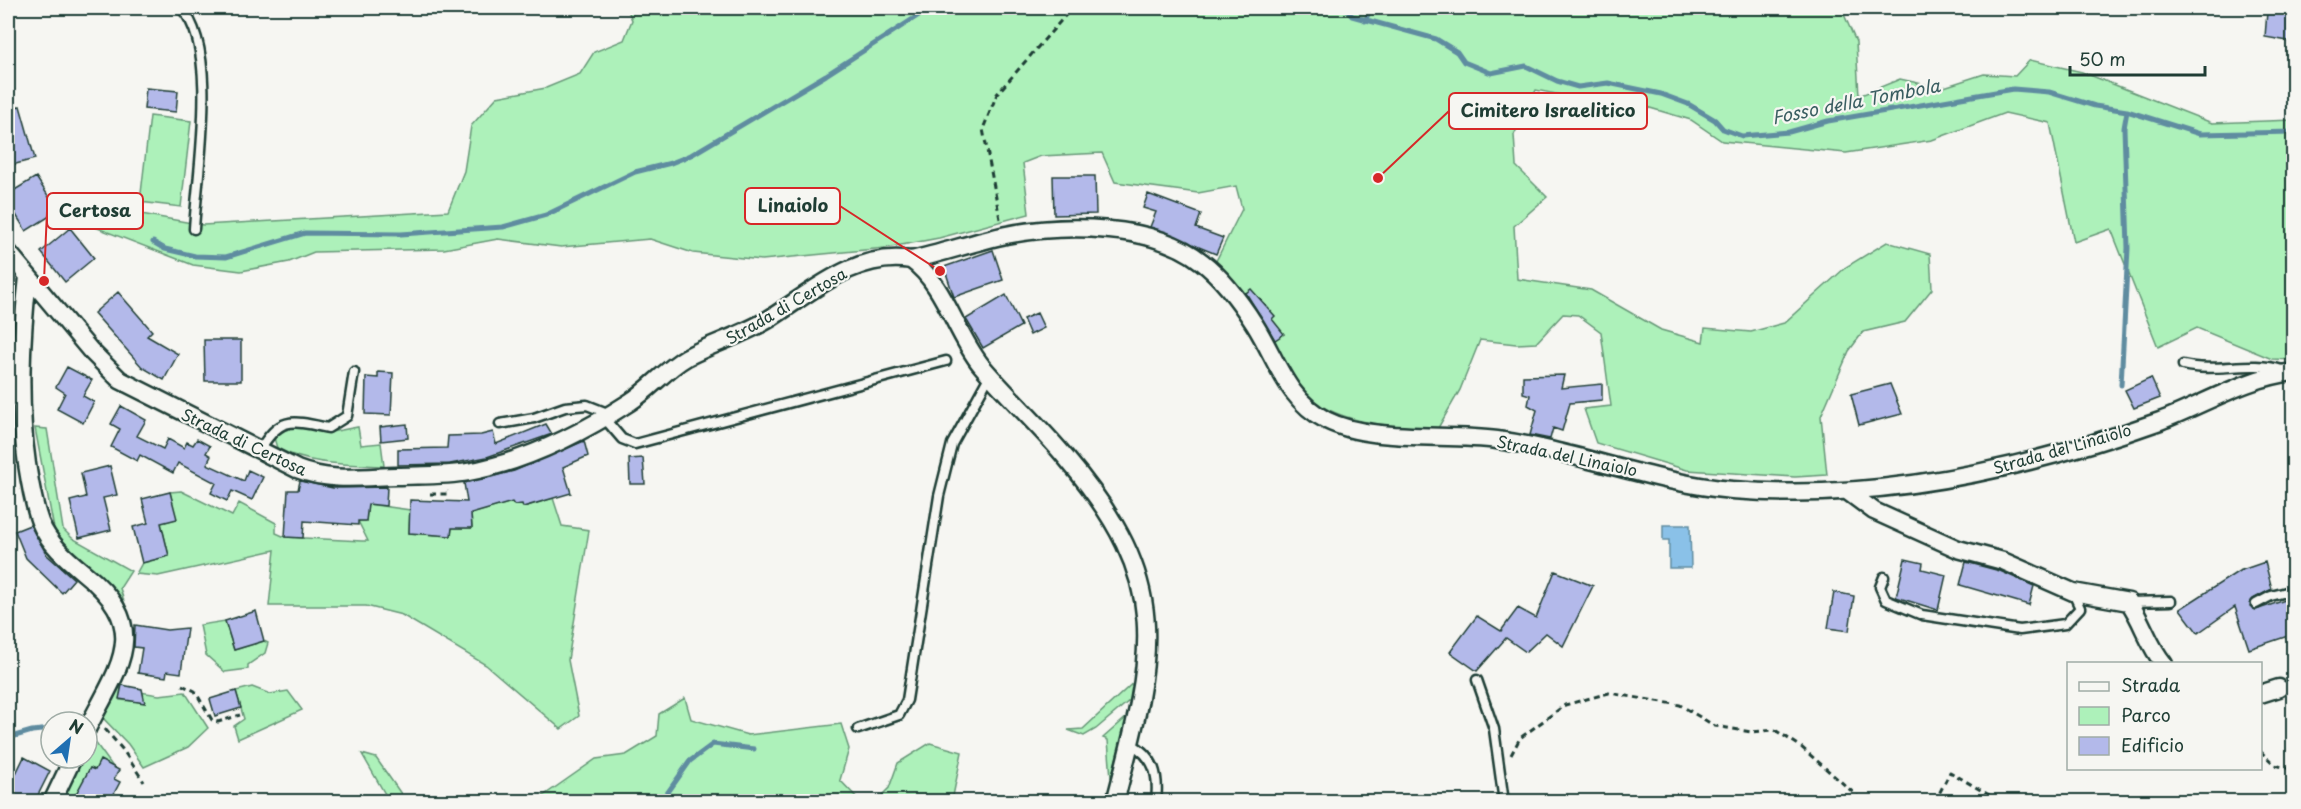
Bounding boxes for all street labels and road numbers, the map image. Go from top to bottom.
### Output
street label: Strada di Certosa [720,261,851,350]
street label: Strada di Certosa [178,401,311,481]
street label: Strada del Linaiolo [1990,417,2134,479]
street label: Strada del Linaiolo [1495,428,1640,482]

